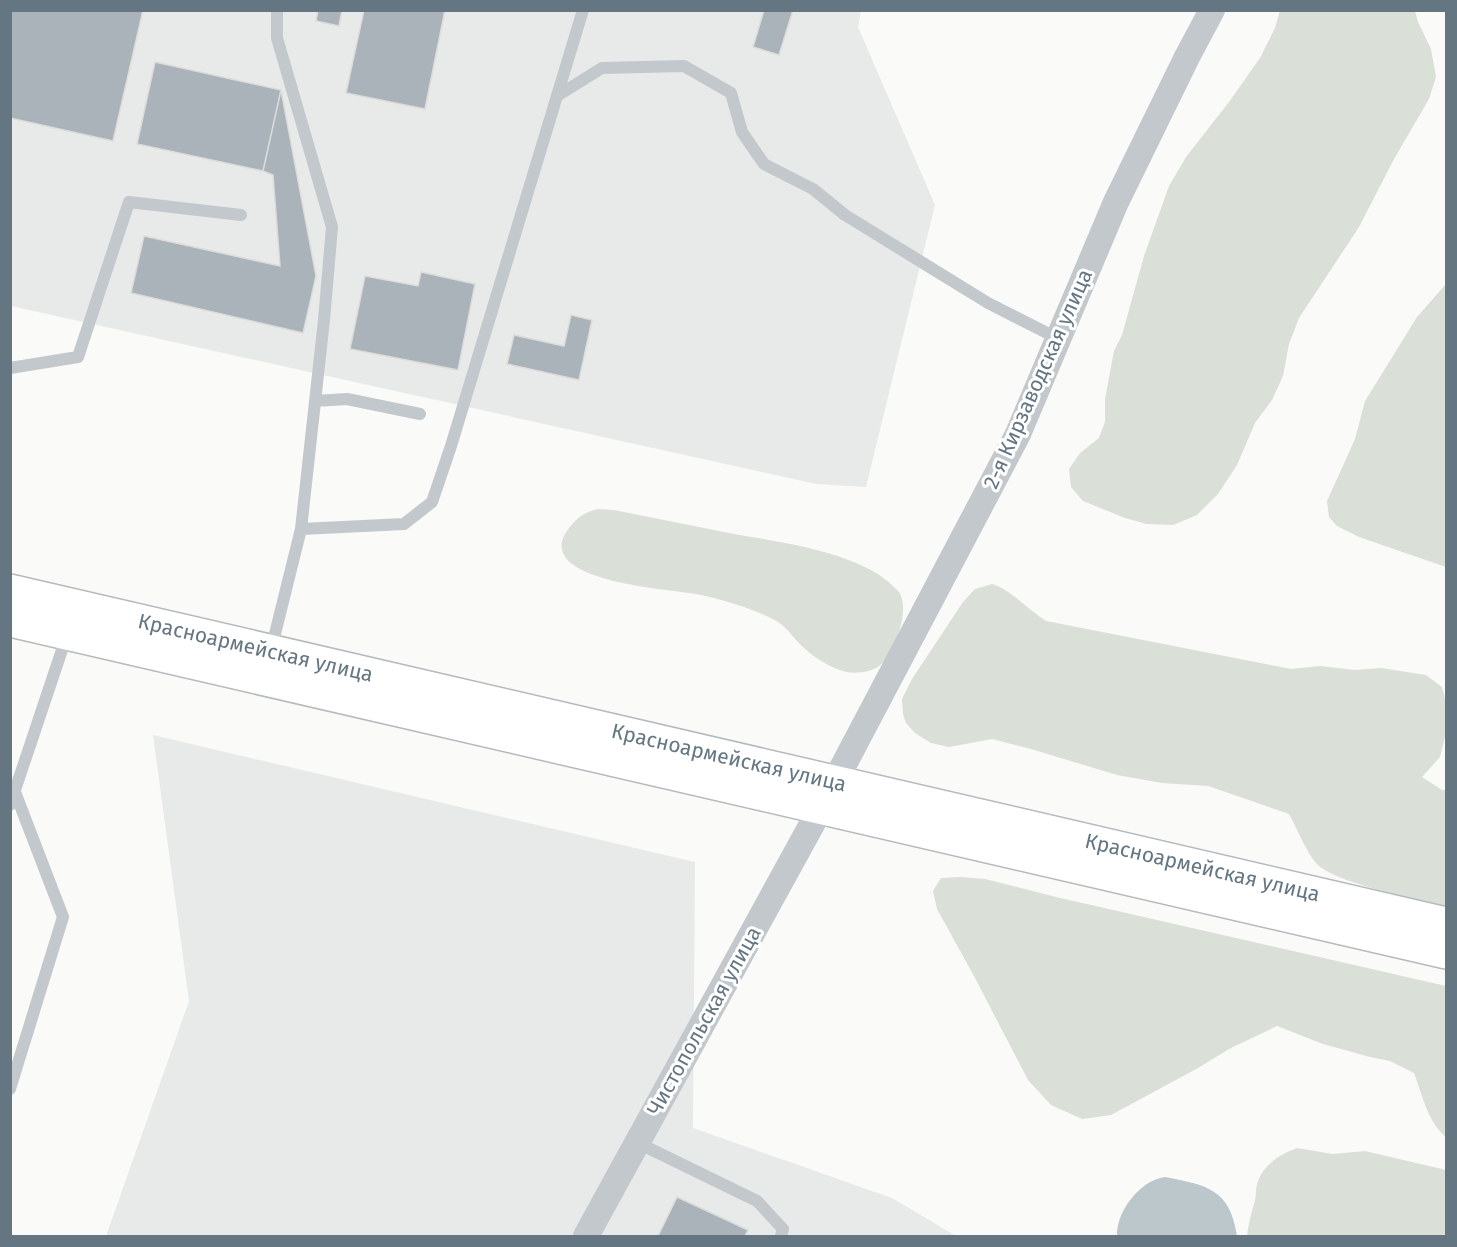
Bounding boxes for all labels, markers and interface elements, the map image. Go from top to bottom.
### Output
street label: 2-я Кирзаводская улица [978,265,1098,493]
street label: Красноармейская улица [135,608,376,688]
street label: Красноармейская улица [609,718,849,798]
street label: Красноармейская улица [1082,828,1322,907]
street label: Чистопольская улица [641,922,767,1120]

